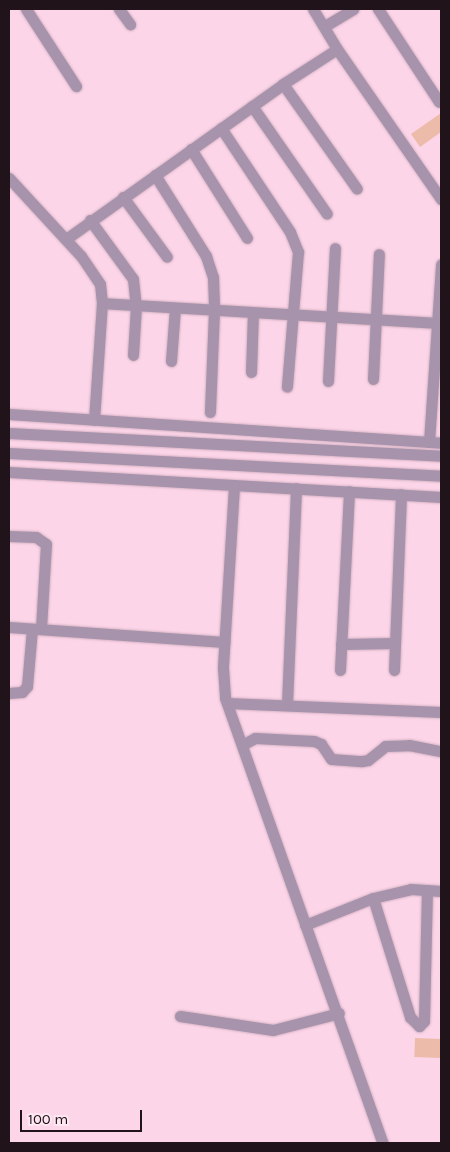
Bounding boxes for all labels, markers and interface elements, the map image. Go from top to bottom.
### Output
scale bar [22,1100,145,1132]
text: 100 m [28,1110,68,1128]

